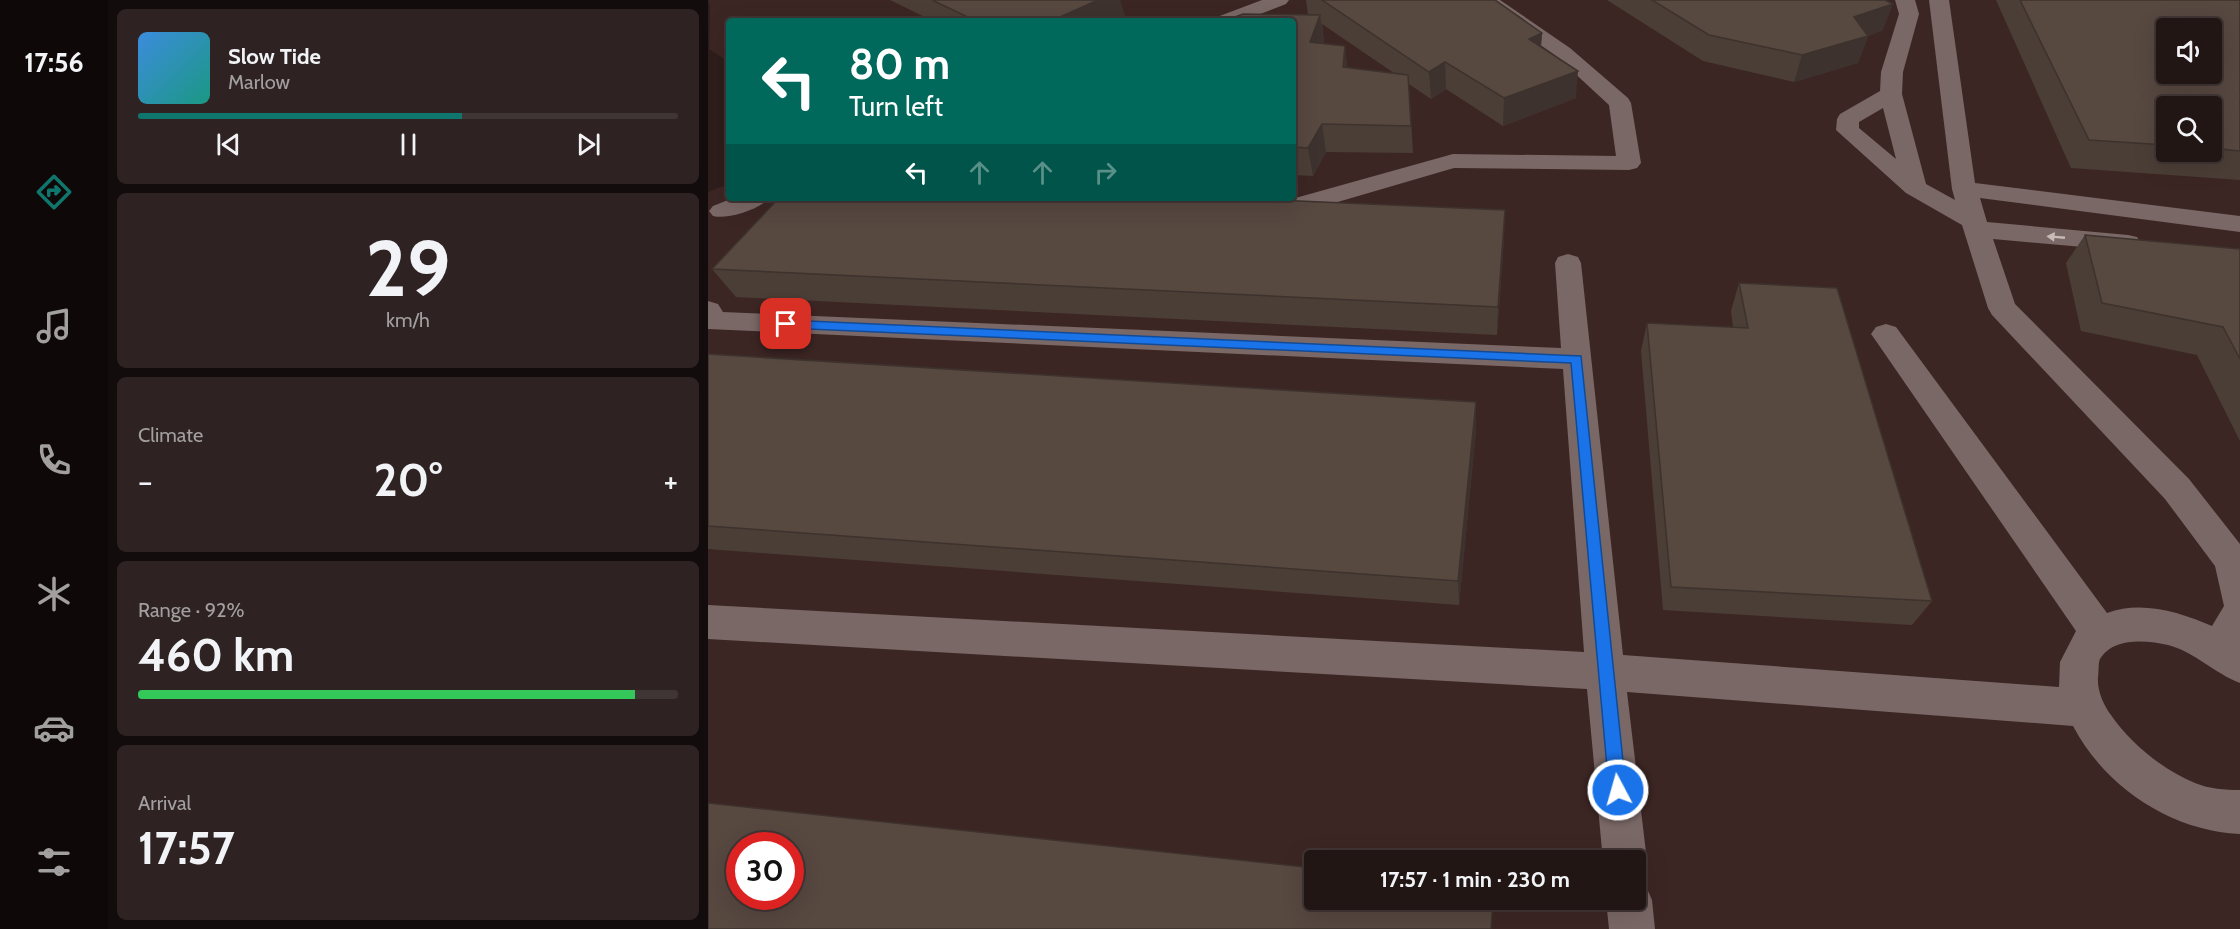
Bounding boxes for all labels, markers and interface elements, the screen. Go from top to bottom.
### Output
map controls [2156,18,2222,162]
button: sound [2156,18,2222,84]
text: 80 m [849,38,950,90]
icon: left [750,42,828,120]
text: Slow Tide [228,43,321,70]
text: 17:56 [24,46,84,79]
text: Marlow [228,70,290,94]
text: Turn left [849,90,943,123]
button: search [2156,96,2222,162]
icon: previous [212,128,245,161]
icon: pause [392,128,425,161]
icon: next [572,128,605,161]
icon: left [900,156,933,189]
icon: ahead [963,156,996,189]
icon: ahead [1026,156,1059,189]
icon: right [1089,156,1122,189]
icon: directions [33,171,75,213]
text: 29 [365,221,451,316]
one-way arrow [2047,232,2066,242]
pin [760,298,811,349]
icon: music [33,305,75,347]
icon: arrive [769,307,802,340]
text: km/h [386,308,430,332]
text: Climate [138,423,203,447]
icon: phone [33,439,75,481]
text: 20° [374,453,442,507]
text: − [138,461,153,501]
text: + [663,461,678,501]
icon: climate [33,573,75,615]
text: Range · 92% [138,598,245,622]
text: 460 km [138,628,294,682]
icon: car [33,707,75,749]
position arrow [1586,758,1650,822]
text: Arrival [138,791,191,815]
text: 17:57 [138,821,235,875]
speed limit sign: 30 [726,832,804,910]
icon: filters [33,841,75,883]
text: 17:57 · 1 min · 230 m [1380,866,1570,893]

